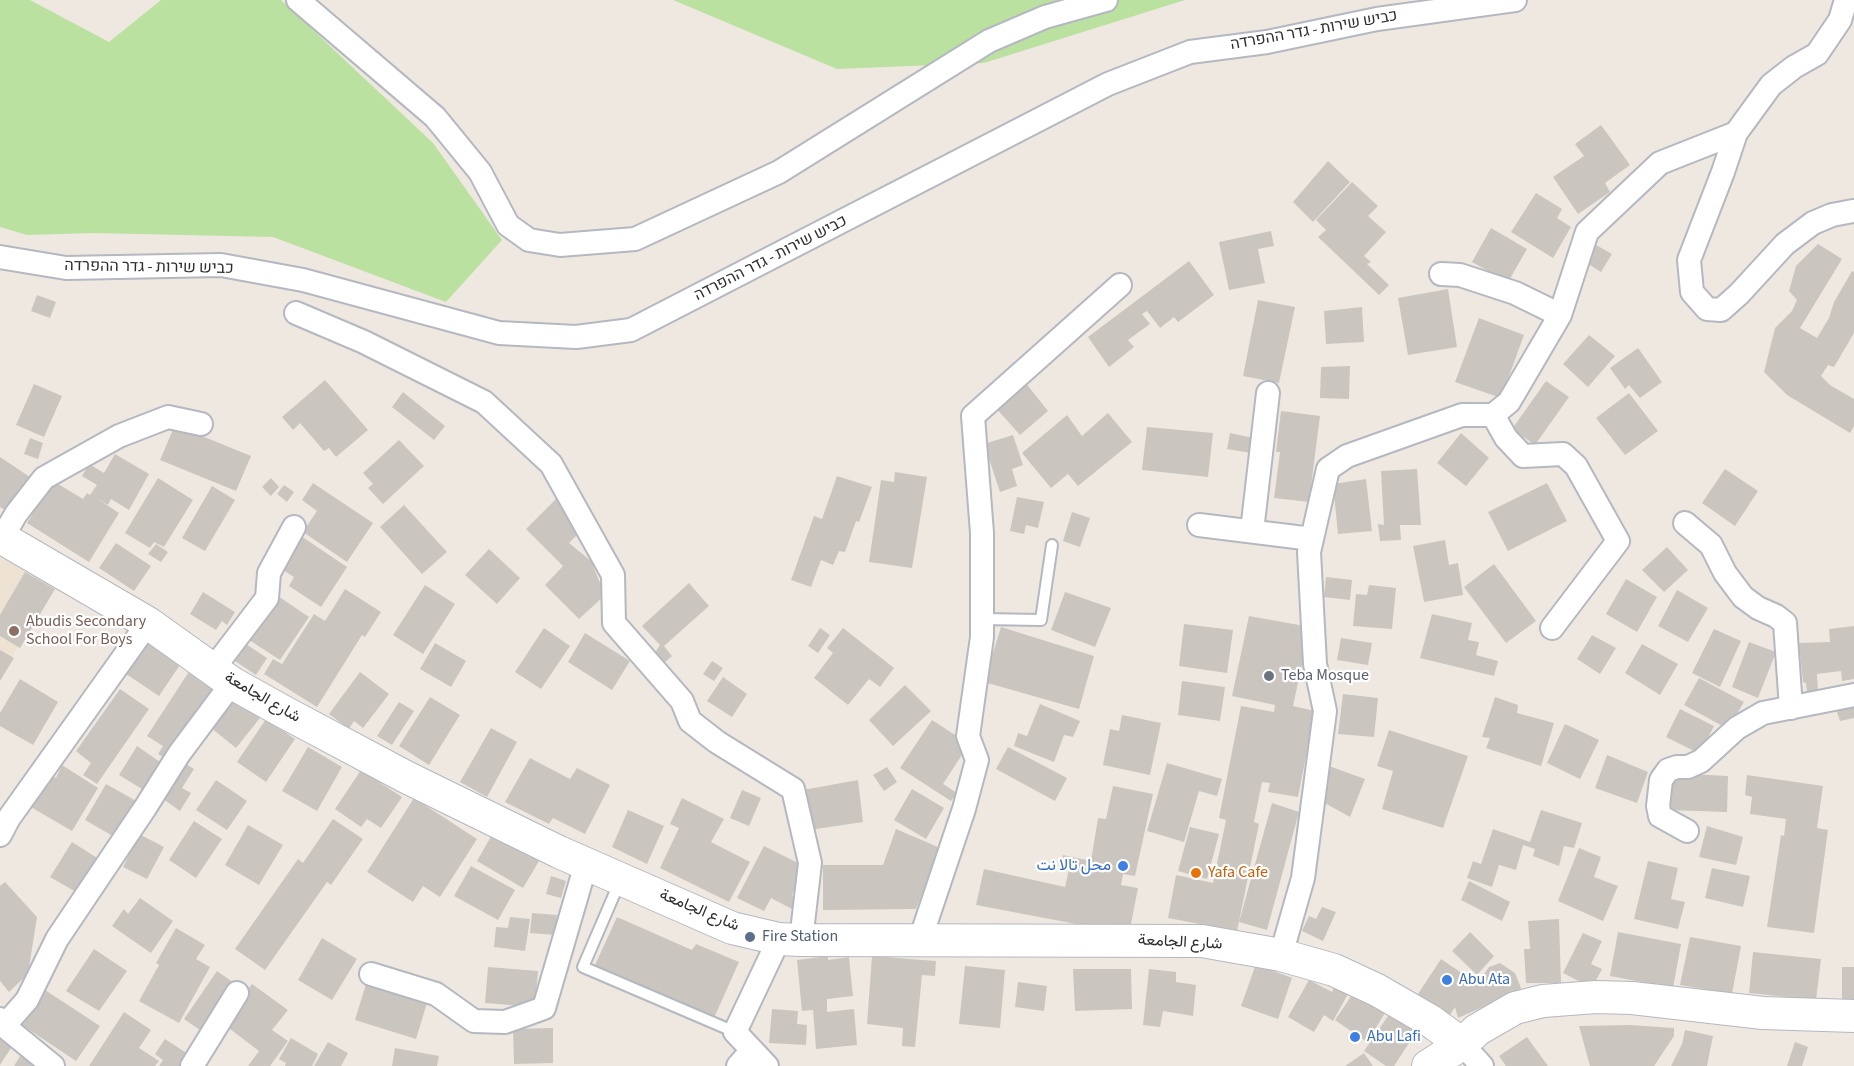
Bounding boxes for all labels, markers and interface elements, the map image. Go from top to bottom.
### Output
street label: כביש שירות - גדר ההפרדה [1229,7,1399,55]
street label: כביש שירות - גדר ההפרדה [691,212,851,306]
street label: כביש שירות - גדר ההפרדה [64,257,234,279]
place label: Abudis Secondary School For Boys [26,612,146,650]
marker: Abudis Secondary School For Boys [7,624,21,638]
place label: Teba Mosque [1281,666,1369,686]
street label: شارع الجامعة [220,668,304,728]
marker: Teba Mosque [1262,669,1276,683]
place label: محل تالا نت [1036,856,1111,876]
marker: محل تالا نت [1116,859,1130,873]
place label: Yafa Cafe [1208,863,1268,883]
marker: Yafa Cafe [1189,866,1203,880]
street label: شارع الجامعة [656,886,742,936]
place label: Fire Station [762,927,838,947]
marker: Fire Station [743,930,757,944]
street label: شارع الجامعة [1137,931,1223,955]
place label: Abu Ata [1459,970,1510,990]
marker: Abu Ata [1440,973,1454,987]
place label: Abu Lafi [1367,1027,1421,1047]
marker: Abu Lafi [1348,1030,1362,1044]

